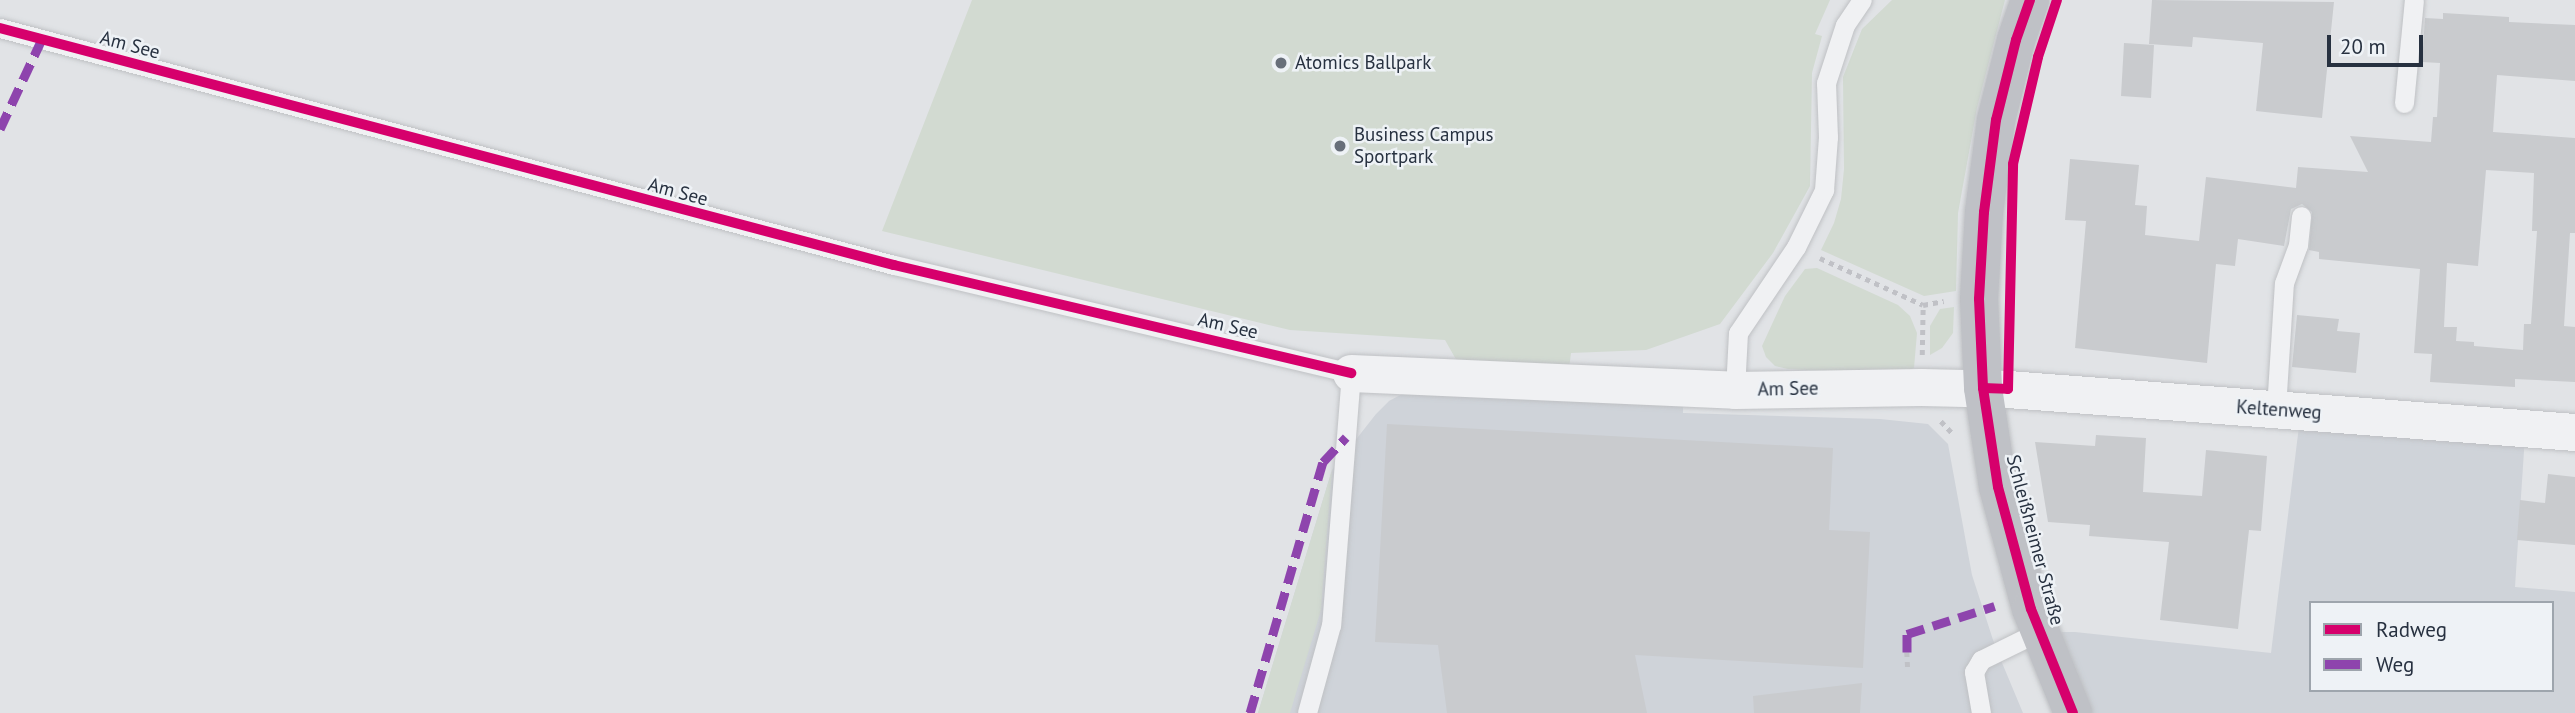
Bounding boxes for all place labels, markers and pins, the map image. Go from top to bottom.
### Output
place label: Atomics Ballpark [1295,52,1431,74]
marker: Atomics Ballpark [1273,55,1289,71]
place label: Business Campus Sportpark [1354,124,1493,168]
marker: Business Campus Sportpark [1332,138,1348,154]

